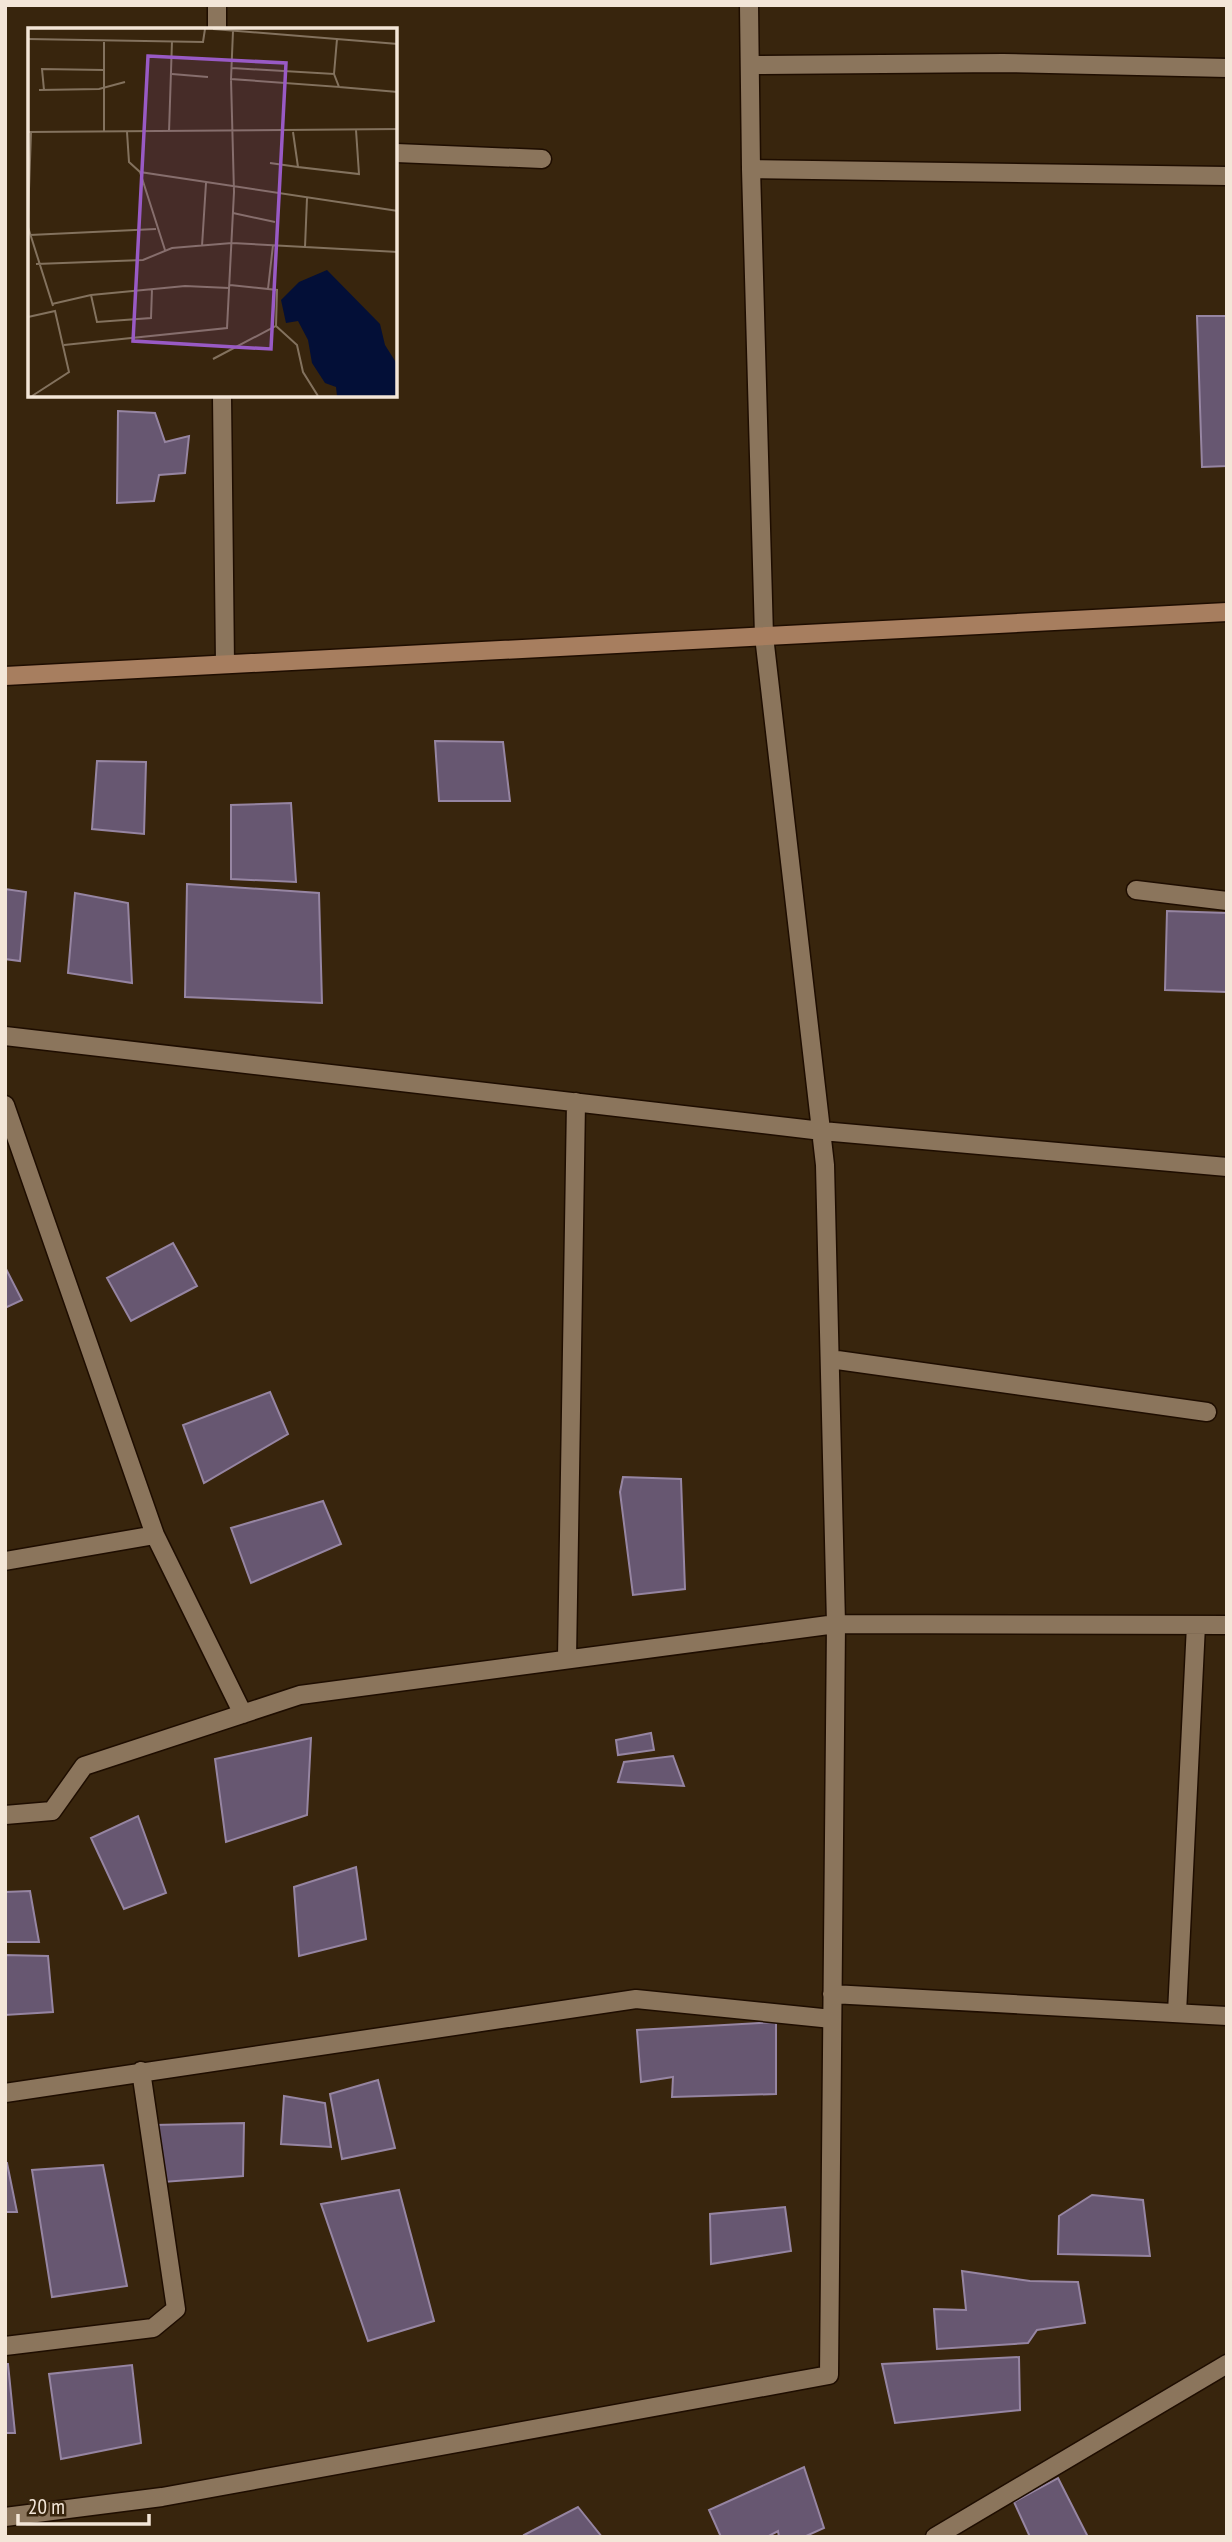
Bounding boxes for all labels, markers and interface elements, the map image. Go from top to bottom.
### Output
inset map [28,28,397,397]
scale bar [18,2482,149,2526]
text: 20 m [28,2493,65,2520]

